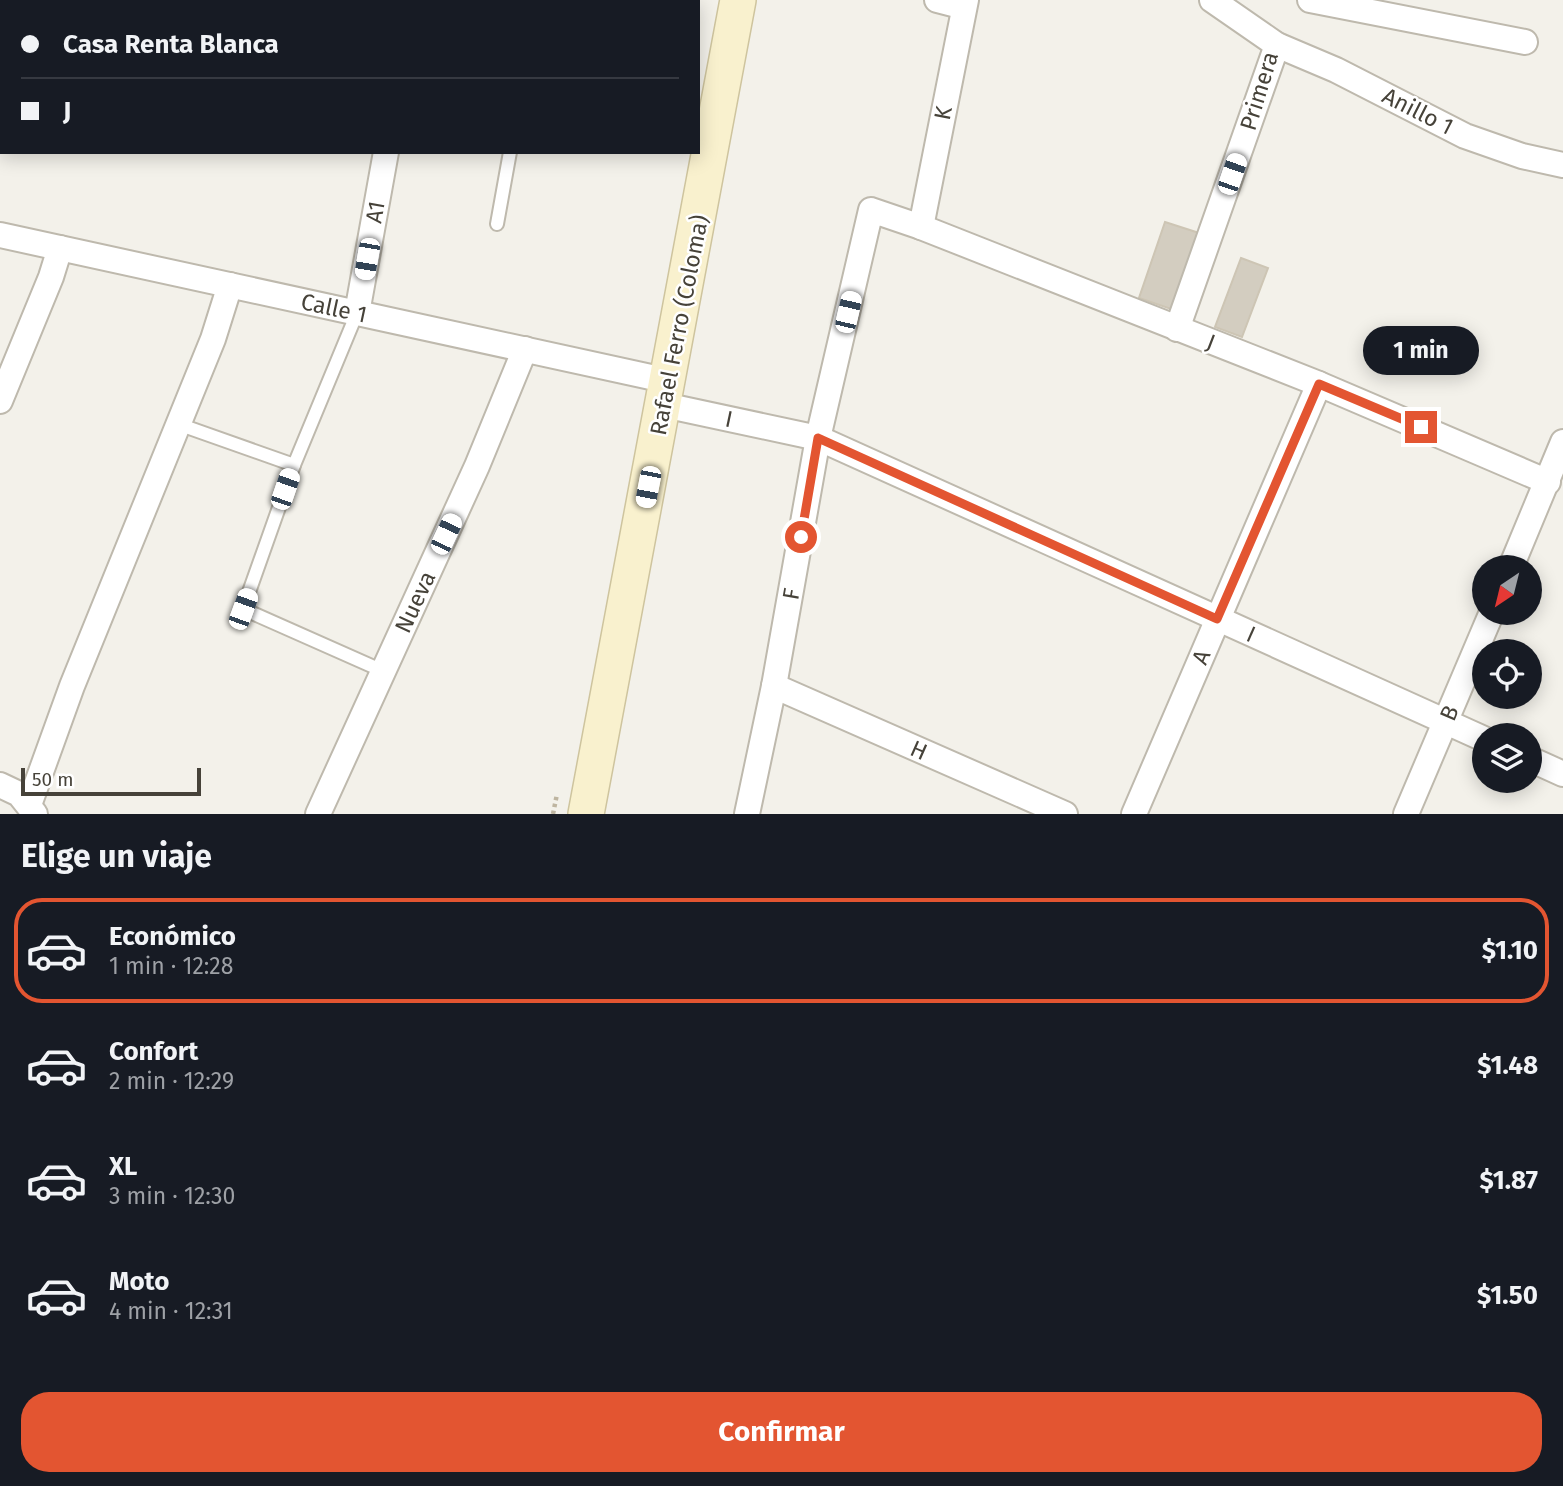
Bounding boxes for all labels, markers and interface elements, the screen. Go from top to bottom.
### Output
text: Casa Renta Blanca [63,29,279,60]
street label: Primera [1234,48,1284,134]
street label: Anillo 1 [1378,81,1458,141]
text: J [63,96,71,127]
street label: K [928,103,958,122]
car [1216,151,1249,197]
street label: A1 [359,199,391,225]
street label: Rafael Ferro (Coloma) [644,212,714,438]
car [354,236,381,282]
street label: Calle 1 [298,287,370,329]
car [834,289,863,335]
callout: 1 min [1363,326,1479,374]
street label: J [1203,328,1219,356]
text: 1 min [1393,336,1449,364]
street label: I [723,405,735,433]
route end [1405,411,1437,443]
car [634,464,663,510]
car [269,466,302,512]
car [428,511,465,557]
route start [785,521,817,553]
north arrow [1472,555,1542,625]
map controls [1472,555,1542,793]
street label: Nueva [389,567,441,637]
car [226,586,261,632]
street label: F [776,586,806,602]
street label: I [1242,620,1260,648]
button: locate [1472,639,1542,709]
street label: A [1186,645,1217,669]
street label: B [1433,701,1465,725]
button: layers [1472,723,1542,793]
street label: H [906,734,932,766]
scale bar [21,765,201,797]
text: 50 m [32,768,73,791]
text: Elige un viaje [21,837,212,875]
icon: car [25,919,88,982]
text: Económico [109,921,236,952]
text: $1.10 [1482,935,1538,966]
text: 1 min · 12:28 [109,952,233,980]
icon: car [25,1034,88,1097]
text: Confort [109,1036,198,1067]
text: $1.48 [1477,1050,1538,1081]
text: 2 min · 12:29 [109,1067,234,1095]
icon: car [25,1149,88,1212]
text: XL [109,1151,137,1182]
text: $1.87 [1479,1165,1538,1196]
text: 3 min · 12:30 [109,1182,235,1210]
icon: car [25,1264,88,1327]
text: Moto [109,1266,169,1297]
text: $1.50 [1477,1280,1538,1311]
text: 4 min · 12:31 [109,1297,233,1325]
button: Confirmar [21,1392,1542,1472]

